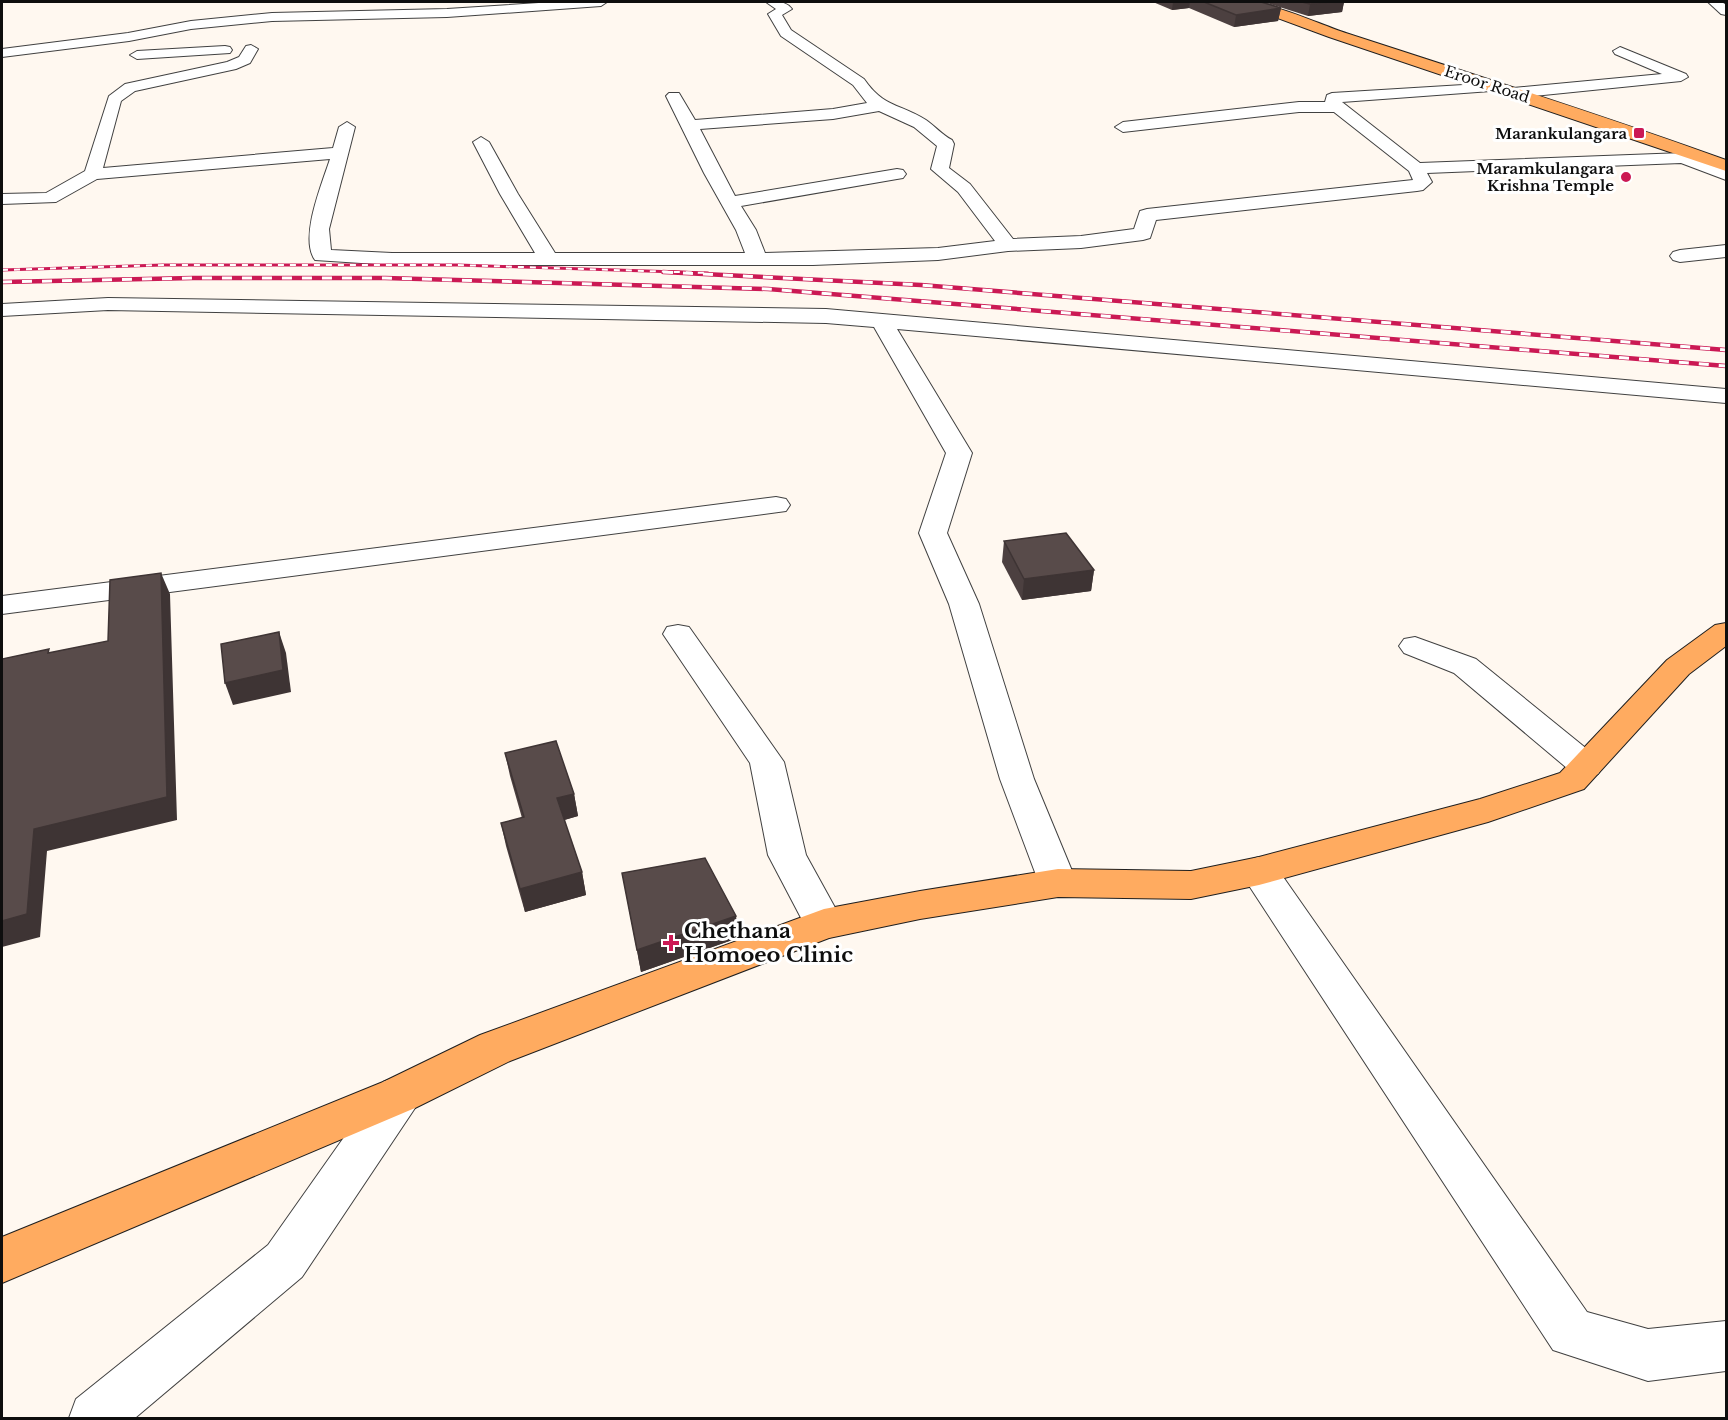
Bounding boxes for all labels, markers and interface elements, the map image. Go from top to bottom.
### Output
street label: Eroor Road [1442,61,1532,107]
place label: Marankulangara [1495,124,1627,143]
marker: Marankulangara [1632,126,1646,140]
place label: Maramkulangara Krishna Temple [1476,159,1614,195]
marker: Maramkulangara Krishna Temple [1619,170,1633,184]
place label: Chethana Homoeo Clinic [684,918,853,968]
marker: Chethana Homoeo Clinic [662,934,680,952]

